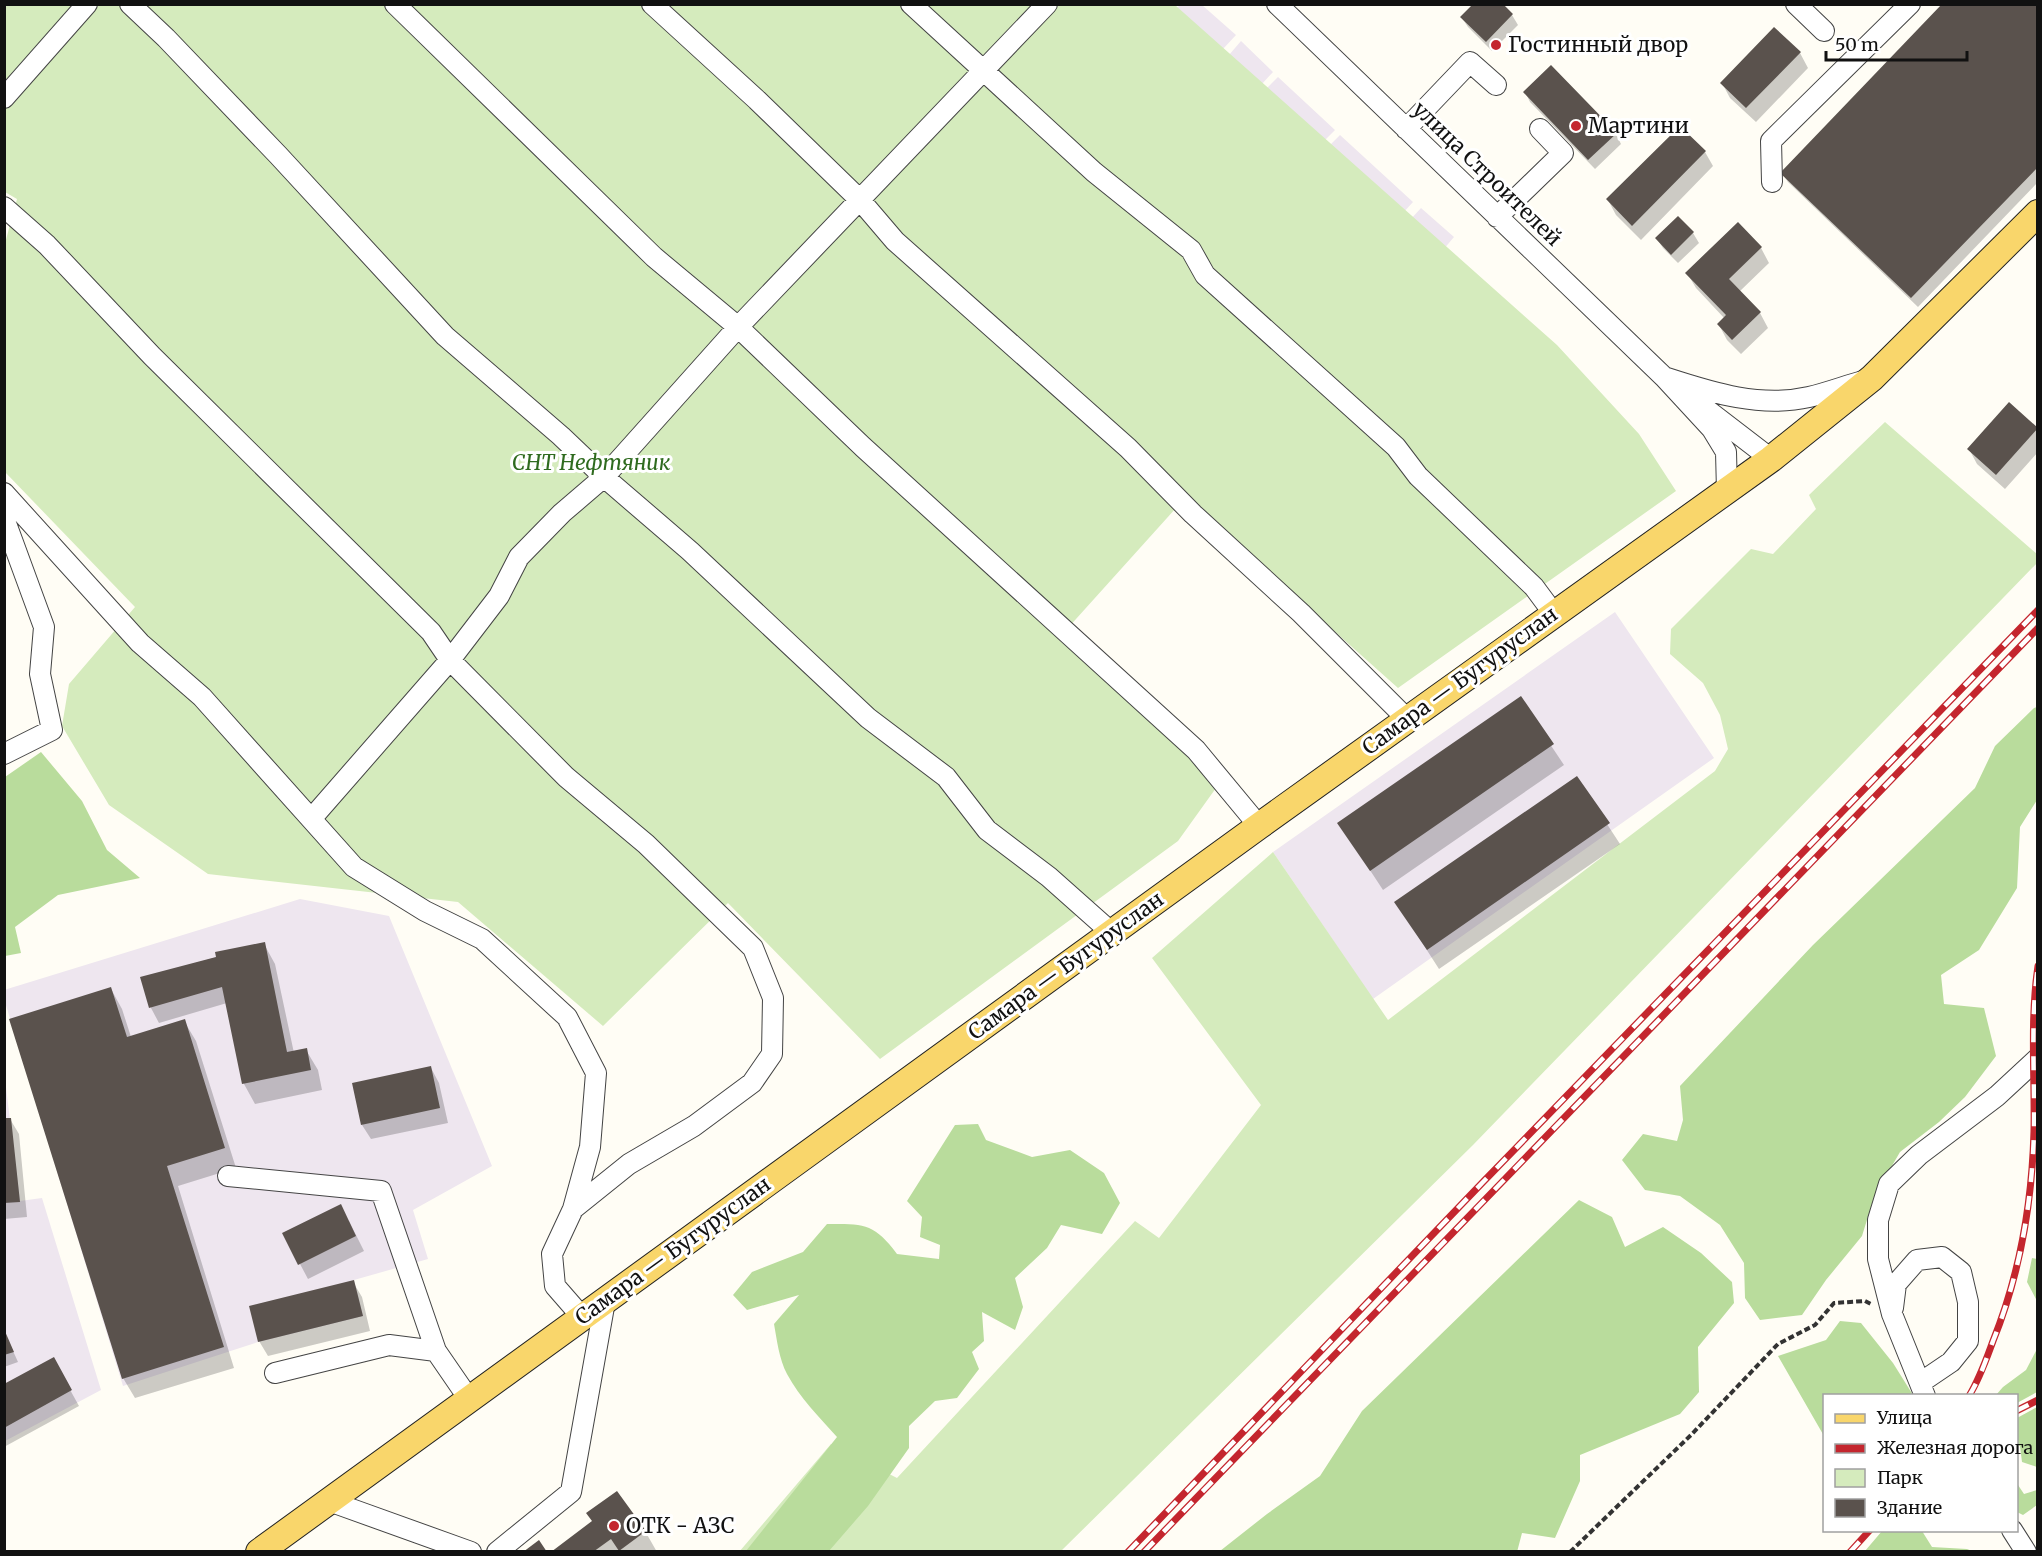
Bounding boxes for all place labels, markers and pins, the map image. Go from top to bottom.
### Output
place label: Гостинный двор [1508,31,1688,58]
marker: Гостинный двор [1489,38,1503,52]
place label: Мартини [1588,112,1689,139]
marker: Мартини [1569,119,1583,133]
place label: ОТК - АЗС [626,1512,734,1539]
marker: ОТК - АЗС [607,1519,621,1533]

